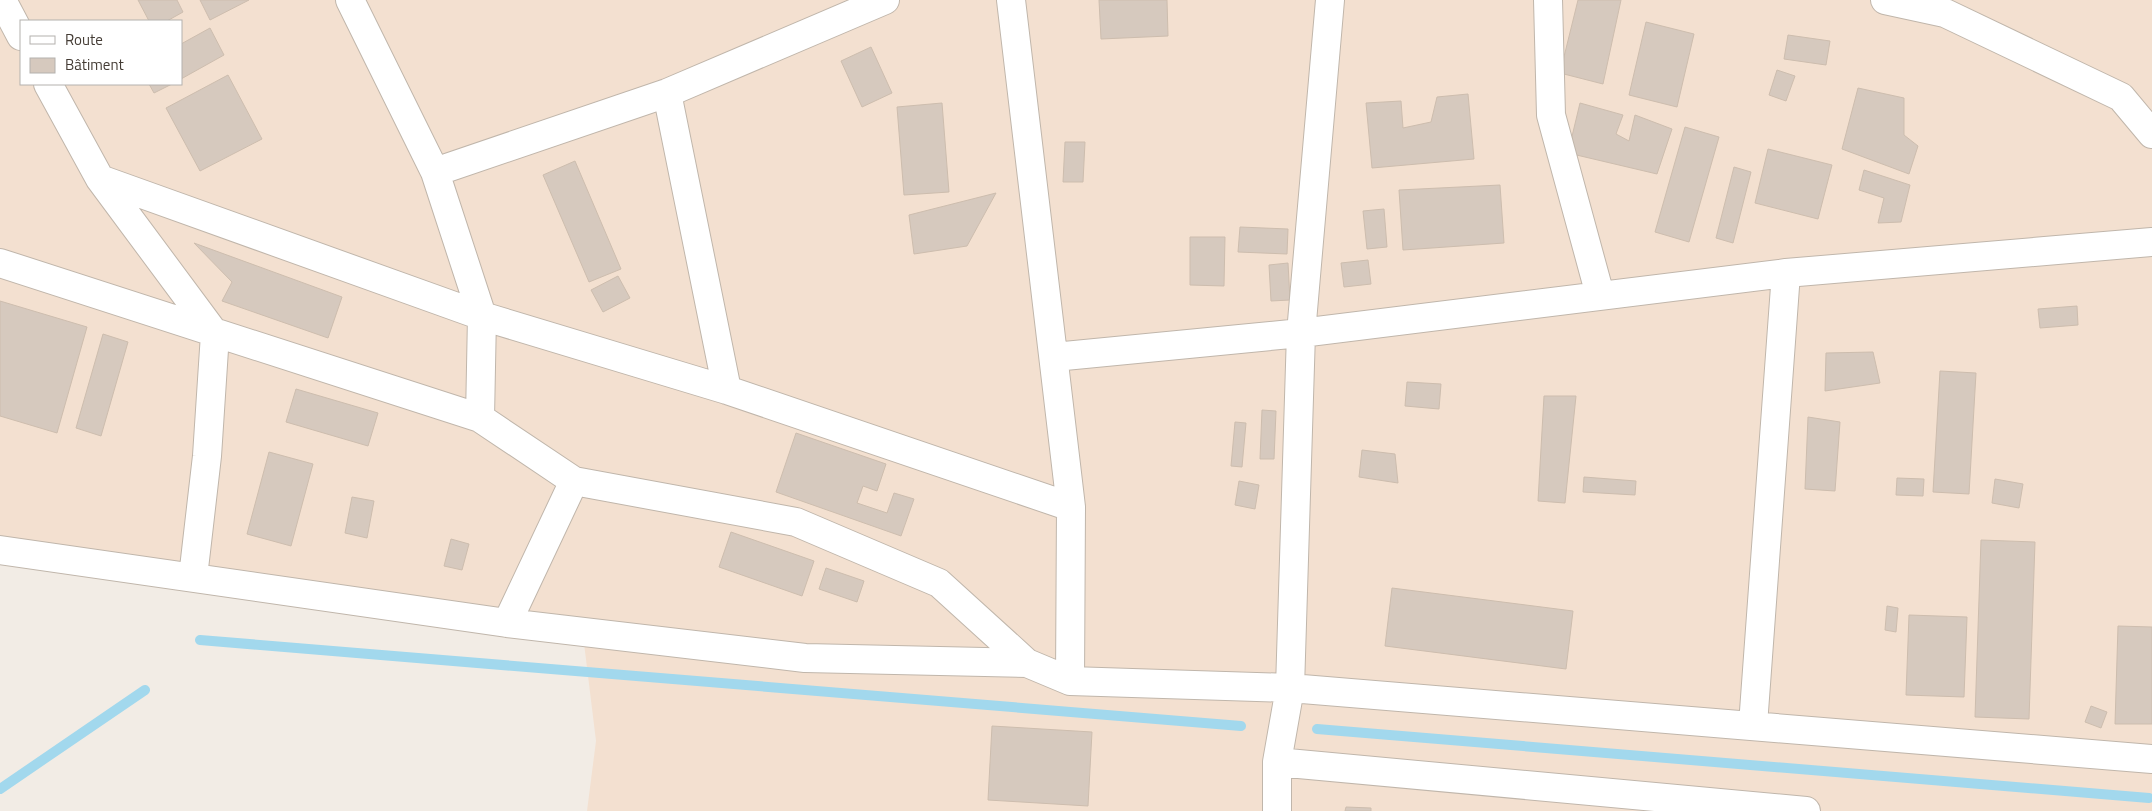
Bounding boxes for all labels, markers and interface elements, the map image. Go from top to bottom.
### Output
legend [20,20,182,85]
text: Route [65,28,103,51]
text: Bâtiment [65,53,124,76]

